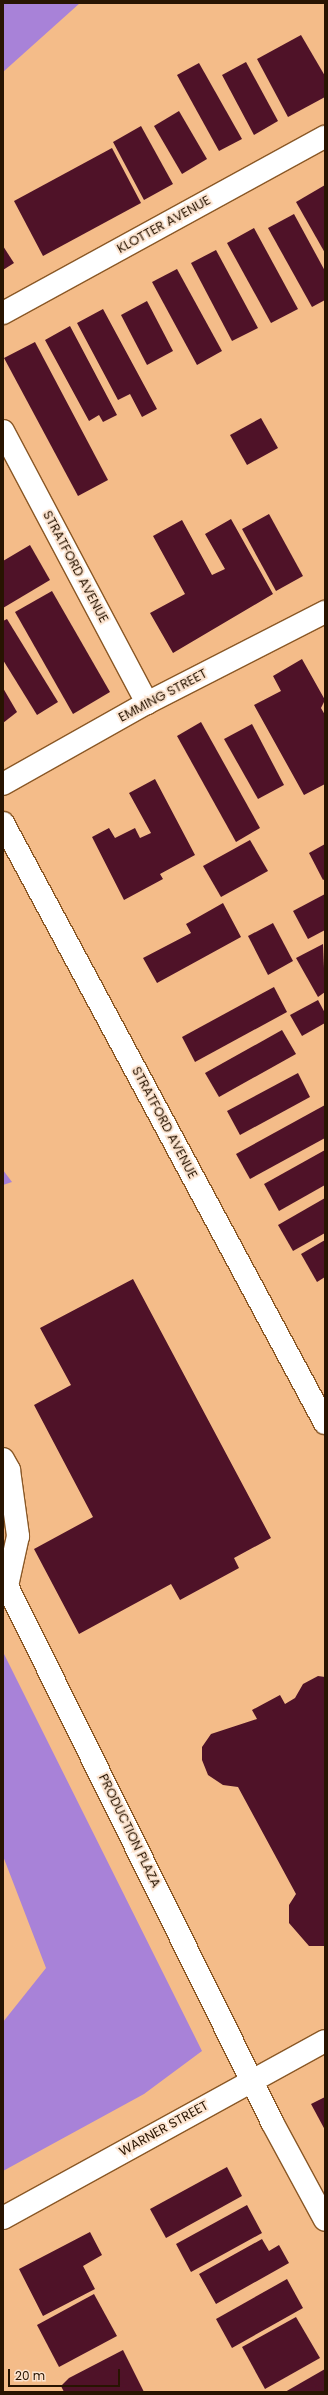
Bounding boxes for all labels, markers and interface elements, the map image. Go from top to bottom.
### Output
street label: KLOTTER AVENUE [115,193,213,257]
street label: STRATFORD AVENUE [39,508,111,626]
street label: EMMING STREET [116,666,210,726]
street label: STRATFORD AVENUE [128,1064,200,1182]
street label: PRODUCTION PLAZA [95,1772,163,1890]
street label: WARNER STREET [117,2098,211,2160]
scale bar [10,2361,122,2387]
text: 20 m [15,2367,45,2384]

